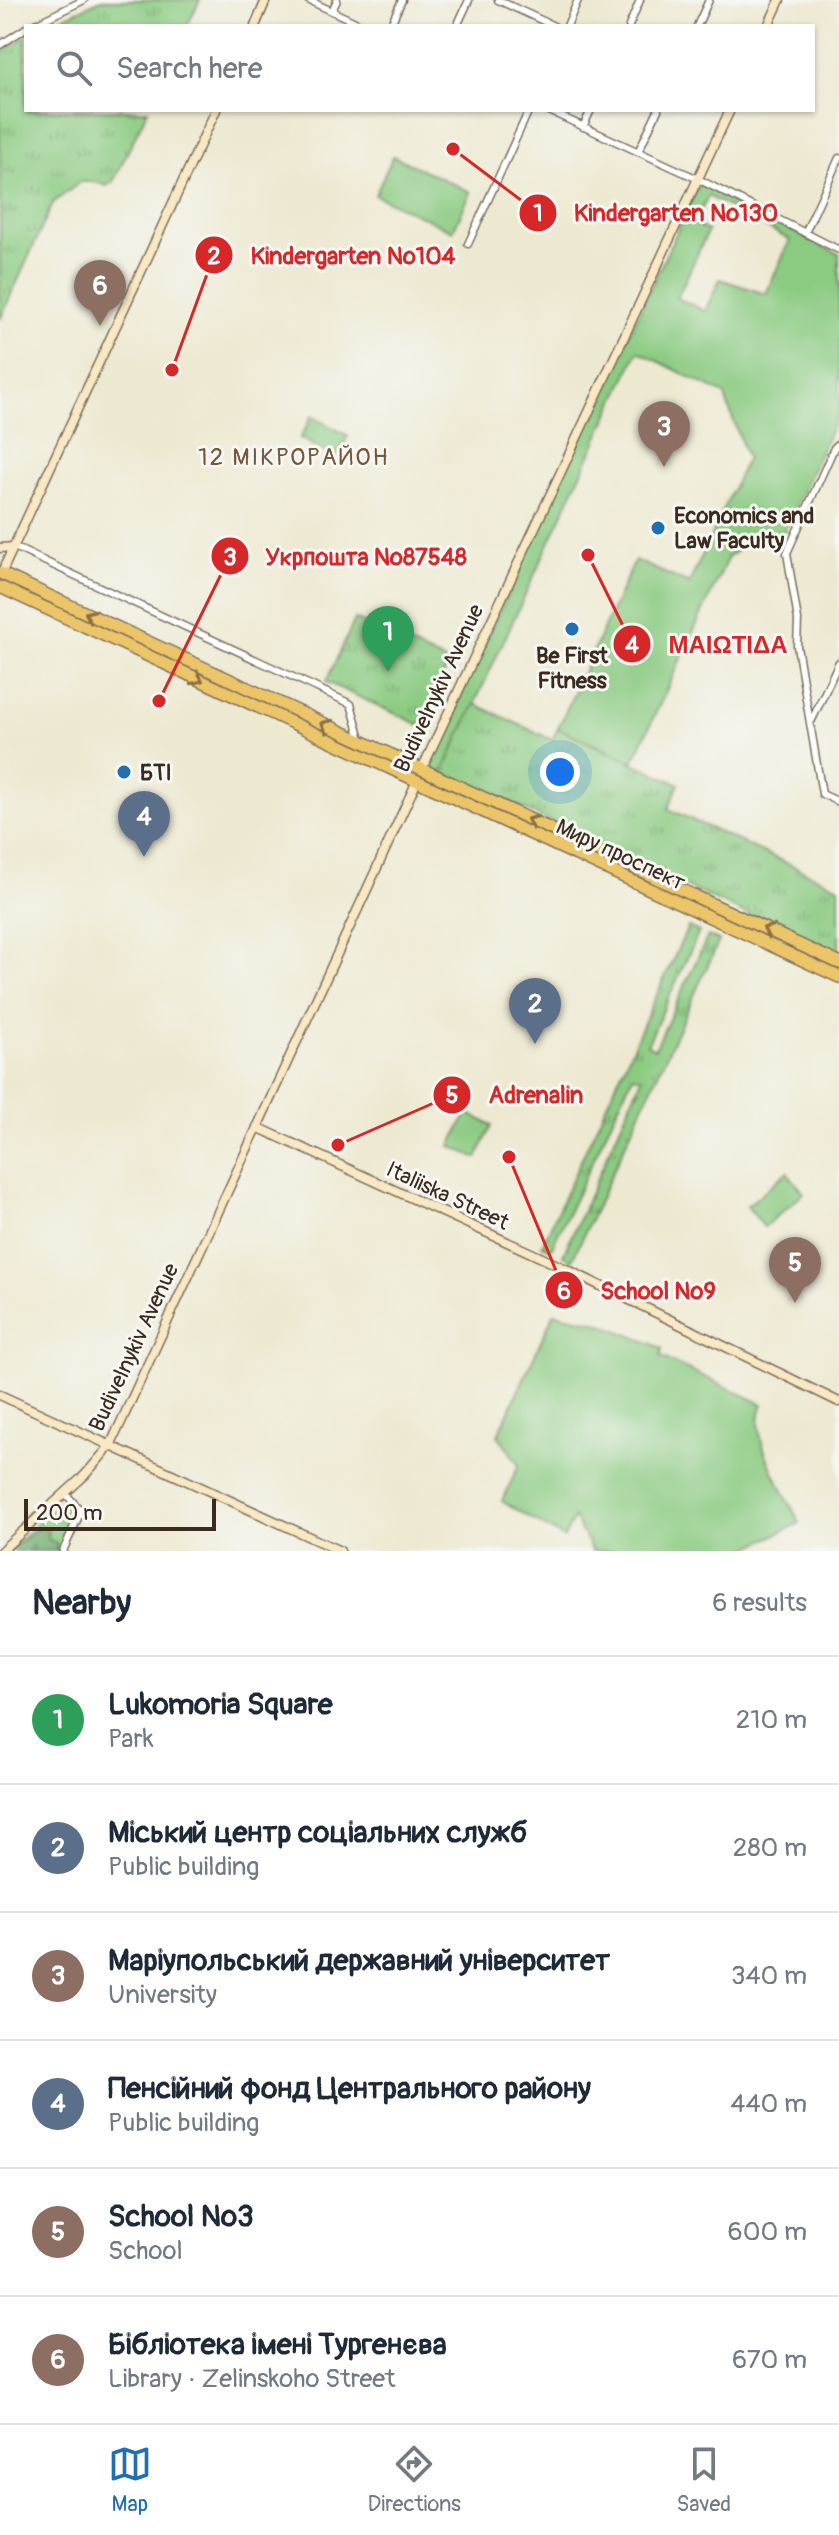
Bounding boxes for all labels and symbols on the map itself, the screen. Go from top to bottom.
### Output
callout: Kindergarten №130 [518,189,794,237]
text: 1 [533,199,543,228]
text: Kindergarten №130 [574,199,778,228]
callout: Kindergarten №104 [194,231,471,279]
text: 2 [207,242,221,271]
text: Kindergarten №104 [251,242,456,271]
pin: 6 [74,260,126,326]
pin: 3 [638,401,690,467]
district label: 12 МІКРОРАЙОН [198,443,390,472]
place label: Economics and Law Faculty [674,502,814,555]
marker: Economics and Law Faculty [649,519,667,537]
callout: Укрпошта №87548 [210,532,483,580]
text: 3 [223,543,237,572]
text: Укрпошта №87548 [265,543,467,572]
street label: Budivelnykiv Avenue [388,600,490,777]
pin: 1 [362,606,414,672]
one-way arrow [84,609,98,625]
marker: Be First Fitness [563,620,581,638]
callout: ΜΑΙΩΤΙΔΑ [612,620,803,668]
text: 4 [625,631,639,660]
text: ΜΑΙΩΤΙΔΑ [668,631,788,660]
place label: Be First Fitness [536,642,609,695]
one-way arrow [189,669,204,685]
one-way arrow [320,719,334,735]
your location [540,752,580,792]
place label: БТІ [140,759,172,787]
marker: БТІ [115,763,133,781]
pin: 4 [118,791,170,857]
street label: Миру проспект [552,813,690,897]
one-way arrow [526,815,541,831]
one-way arrow [762,924,777,940]
pin: 2 [509,978,561,1044]
callout: Adrenalin [432,1071,599,1119]
text: 5 [445,1081,459,1110]
text: Adrenalin [489,1081,583,1110]
street label: Italiiska Street [382,1155,513,1237]
pin: 5 [769,1237,821,1303]
street label: Budivelnykiv Avenue [83,1259,185,1436]
callout: School №9 [544,1266,731,1314]
text: 6 [557,1277,571,1306]
text: School №9 [600,1277,716,1306]
scale bar [24,1495,216,1531]

